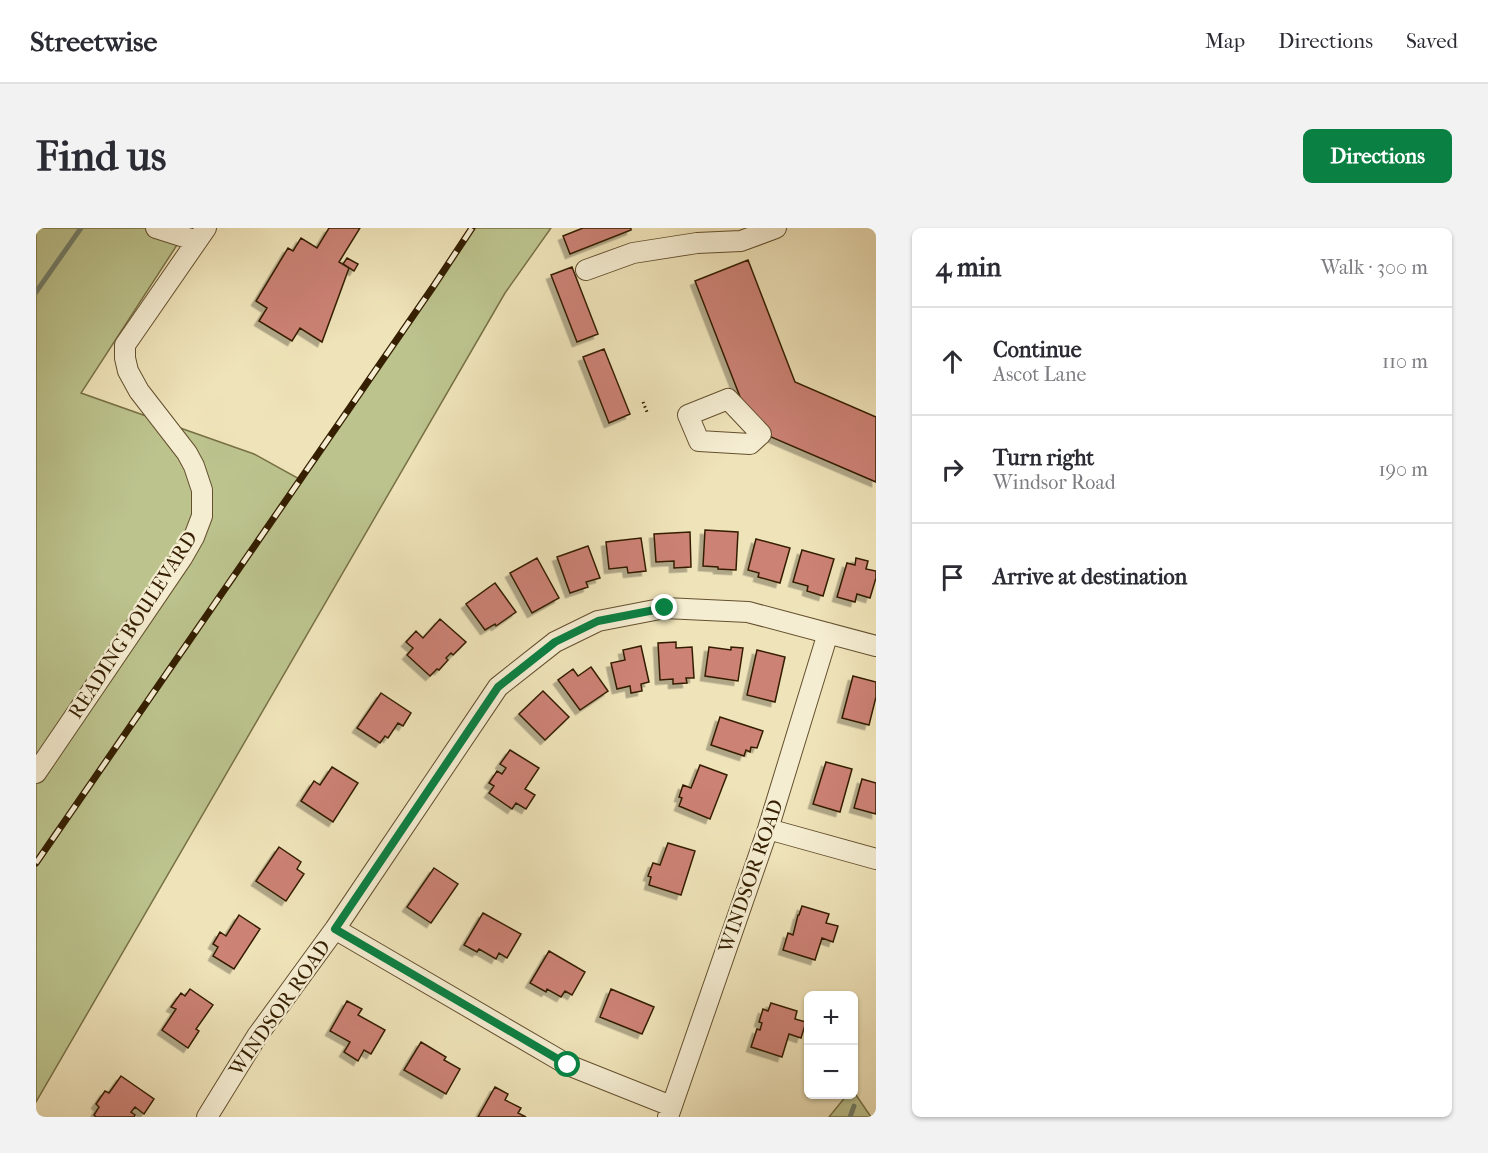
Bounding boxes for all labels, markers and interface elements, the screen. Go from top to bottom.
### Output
text: Streetwise [30,25,157,58]
text: Map [1205,29,1245,53]
text: Directions [1278,29,1373,53]
text: Saved [1406,29,1458,53]
button: Directions [1303,129,1452,183]
text: Find us [36,132,166,181]
text: 4 min [936,252,1001,283]
text: Walk · 300 m [1321,256,1428,279]
text: Continue [993,337,1082,363]
icon: ahead [936,345,969,378]
text: 110 m [1382,350,1428,373]
text: Ascot Lane [993,363,1086,386]
text: Turn right [993,445,1094,471]
icon: right [936,453,969,486]
text: 190 m [1378,458,1428,481]
text: Windsor Road [993,471,1116,494]
street label: READING BOULEVARD [64,527,202,723]
icon: arrive [936,561,969,594]
text: Arrive at destination [993,564,1187,590]
route end [651,594,677,620]
street label: WINDSOR ROAD [714,796,788,956]
street label: WINDSOR ROAD [224,936,335,1081]
map controls [804,991,858,1099]
button: + [804,991,858,1045]
button: − [804,1045,858,1099]
route start [554,1051,580,1077]

